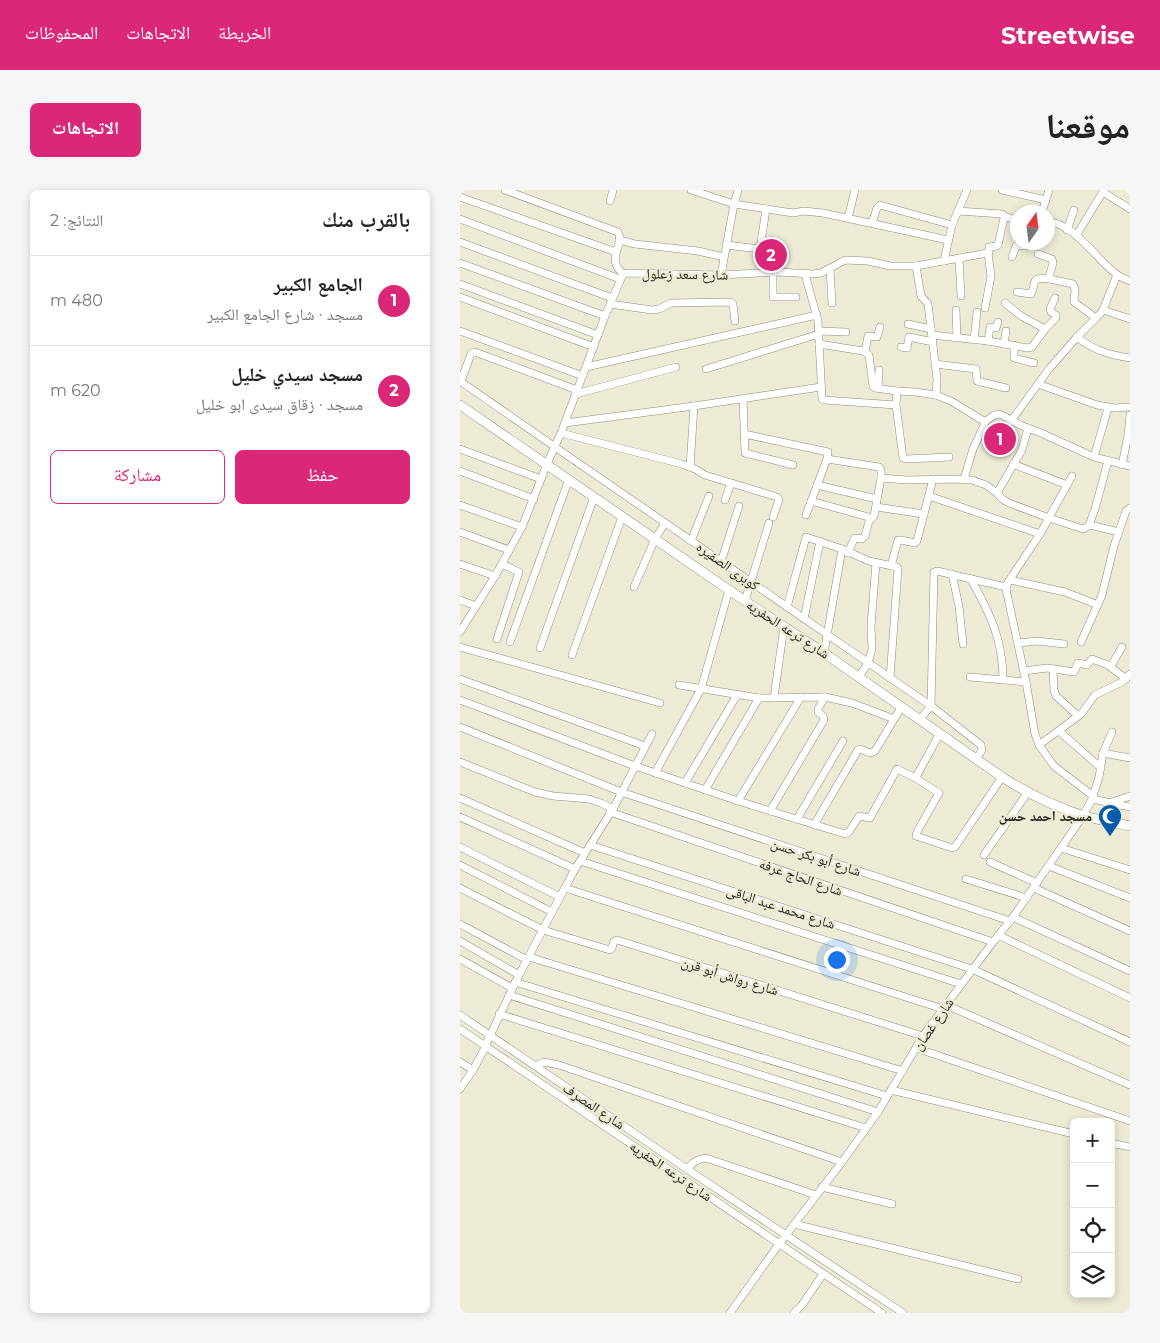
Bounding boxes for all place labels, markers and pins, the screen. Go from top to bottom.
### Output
pin: 2 [755,236,787,274]
pin: 1 [984,420,1016,458]
mosque icon: مسجد احمد حسن [1097,803,1123,837]
place label: مسجد احمد حسن [999,807,1092,825]

